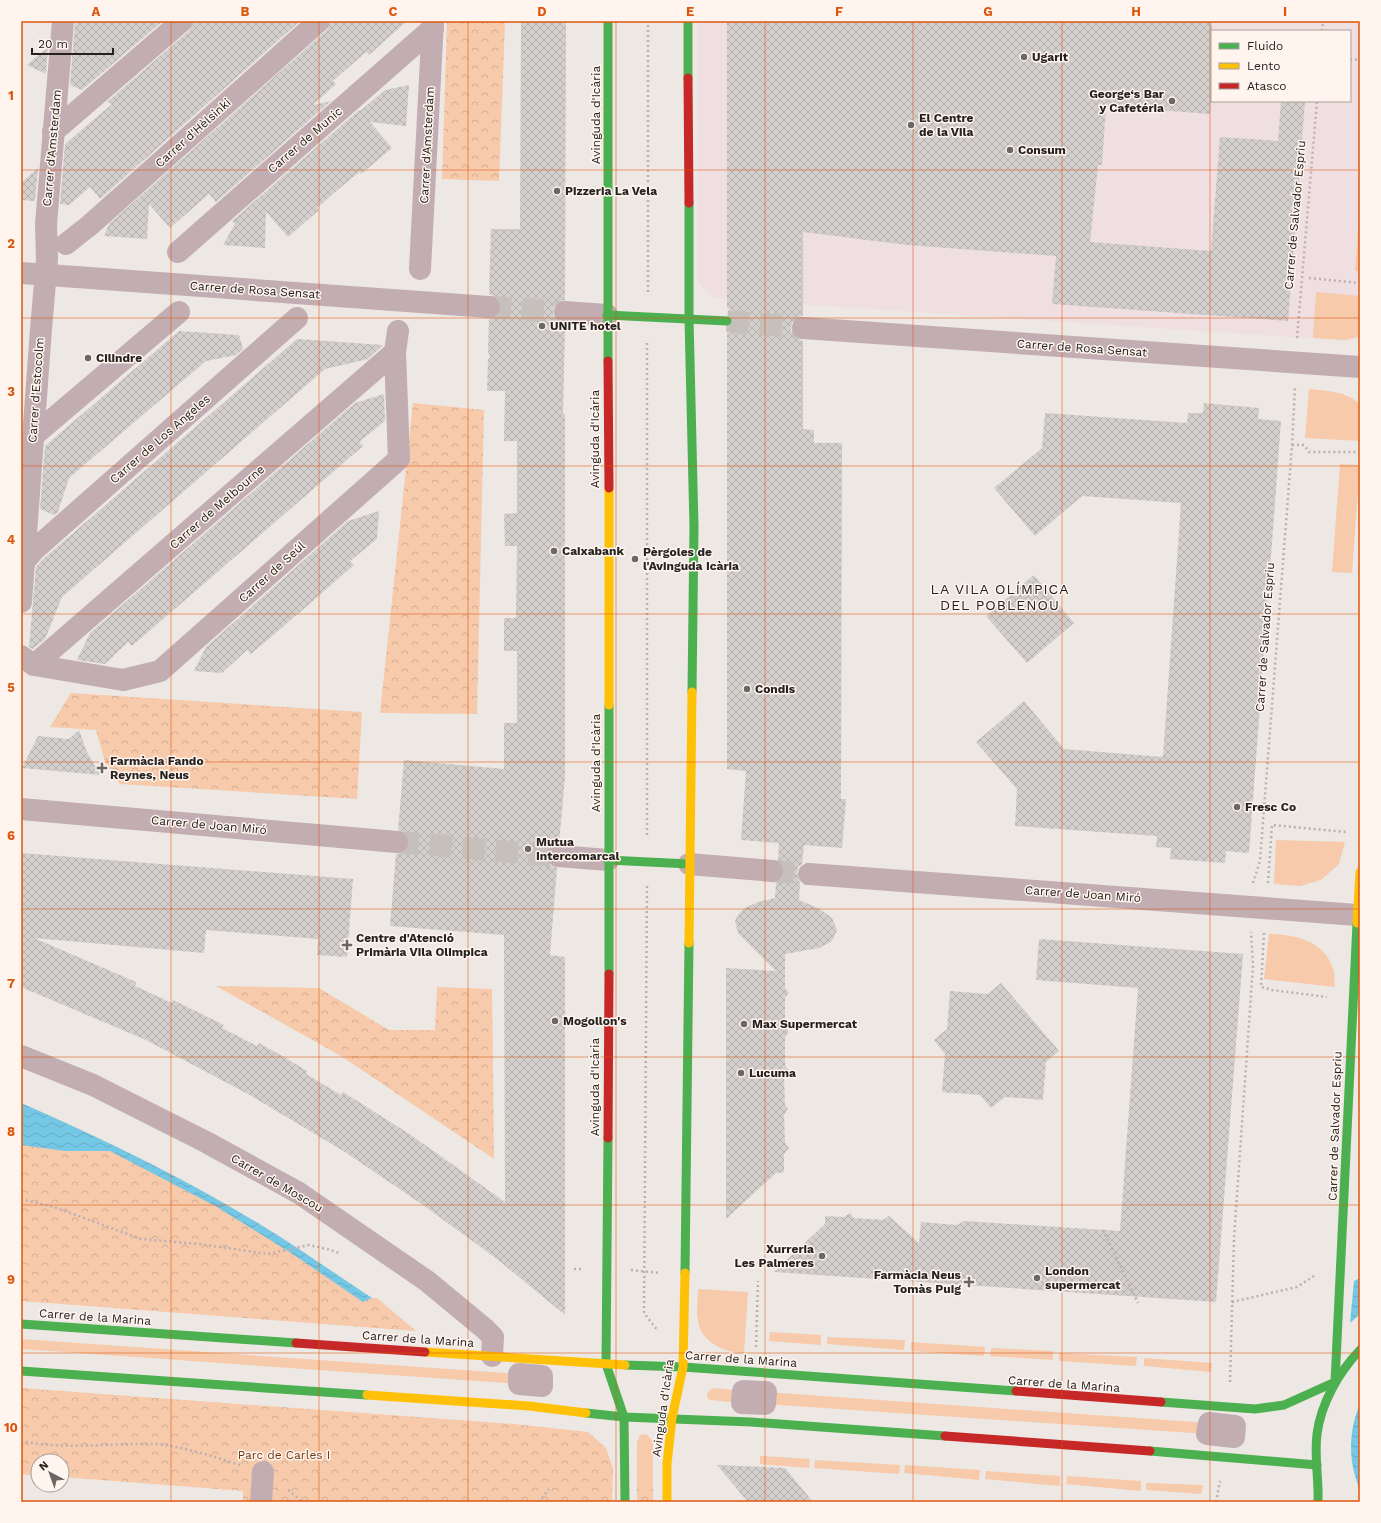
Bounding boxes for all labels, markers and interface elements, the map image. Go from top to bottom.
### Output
text: A [92,4,101,19]
text: B [241,4,250,19]
text: C [389,4,398,19]
text: D [537,4,547,19]
text: E [686,4,694,19]
text: F [835,4,843,19]
text: G [983,4,993,19]
text: H [1131,4,1141,19]
text: I [1283,4,1287,19]
scale bar [32,30,113,56]
legend [1211,30,1351,102]
text: 20 m [38,37,68,51]
text: Fluido [1247,39,1283,53]
place label: Ugarit [1032,50,1069,64]
marker: Ugarit [1019,52,1029,62]
text: Lento [1247,59,1281,73]
street label: Avinguda d'Icària [589,66,603,164]
text: Atasco [1247,79,1287,93]
street label: Carrer d'Amsterdam [417,86,437,204]
place label: George‘s Bar y Cafetéria [1089,87,1165,115]
text: 1 [8,88,14,103]
street label: Carrer d'Amsterdam [40,89,64,207]
street label: Carrer d'Hèlsinki [152,95,234,171]
marker: George‘s Bar y Cafetéria [1167,96,1177,106]
street label: Carrer de Munic [265,104,345,176]
place label: El Centre de la Vila [919,111,974,139]
marker: El Centre de la Vila [906,120,916,130]
street label: Carrer de Salvador Espriu [1281,140,1309,290]
place label: Consum [1018,143,1066,157]
marker: Consum [1005,145,1015,155]
place label: Pizzeria La Vela [565,184,657,198]
marker: Pizzeria La Vela [552,186,562,196]
text: 2 [7,236,15,251]
street label: Carrer de Rosa Sensat [189,278,321,302]
place label: UNITE hotel [550,319,621,333]
marker: UNITE hotel [537,321,547,331]
street label: Carrer de Rosa Sensat [1016,336,1148,360]
street label: Carrer d'Estocolm [25,337,47,443]
place label: Cilindre [96,351,142,365]
marker: Cilindre [83,353,93,363]
text: 3 [7,384,15,399]
street label: Avinguda d'Icària [588,390,602,488]
street label: Carrer de Los Angeles [107,392,213,486]
street label: Carrer de Melbourne [167,462,267,552]
text: 4 [7,532,16,547]
street label: Carrer de Seúl [236,538,308,605]
place label: Caixabank [562,544,624,558]
place label: Pèrgoles de l'Avinguda Icària [643,545,739,573]
marker: Caixabank [549,546,559,556]
marker: Pèrgoles de l'Avinguda Icària [630,554,640,564]
street label: Carrer de Salvador Espriu [1253,562,1277,712]
district label: LA VILA OLÍMPICA DEL POBLENOU [931,581,1069,613]
text: 5 [7,680,15,695]
place label: Condis [755,682,796,696]
marker: Condis [742,684,752,694]
street label: Avinguda d'Icària [589,714,603,812]
place label: Farmàcia Fando Reynes, Neus [110,754,204,782]
marker: Farmàcia Fando Reynes, Neus [97,763,107,773]
place label: Fresc Co [1245,800,1296,814]
marker: Fresc Co [1232,802,1242,812]
street label: Carrer de Joan Miró [151,813,267,837]
text: 6 [7,828,15,843]
place label: Mutua Intercomarcal [536,835,620,863]
marker: Mutua Intercomarcal [523,844,533,854]
street label: Carrer de Joan Miró [1025,883,1141,905]
place label: Centre d'Atenció Primària Vila Olimpica [356,931,488,959]
marker: Centre d'Atenció Primària Vila Olimpica [341,939,353,951]
text: 7 [7,976,15,991]
place label: Mogollon's [563,1014,627,1028]
marker: Mogollon's [550,1016,560,1026]
place label: Max Supermercat [752,1017,858,1031]
marker: Max Supermercat [739,1019,749,1029]
street label: Avinguda d'Icària [588,1038,602,1136]
street label: Carrer de Salvador Espriu [1325,1051,1345,1201]
place label: Lucuma [749,1066,796,1080]
marker: Lucuma [736,1068,746,1078]
text: 8 [7,1124,15,1139]
street label: Carrer de Moscou [229,1151,325,1215]
place label: Xurreria Les Palmeres [735,1242,815,1270]
marker: Xurreria Les Palmeres [817,1251,827,1261]
place label: London supermercat [1045,1264,1121,1292]
place label: Farmàcia Neus Tomàs Puig [874,1268,962,1296]
text: 9 [7,1272,15,1287]
marker: London supermercat [1032,1273,1042,1283]
marker: Farmàcia Neus Tomàs Puig [964,1277,974,1287]
street label: Carrer de la Marina [38,1306,152,1328]
street label: Carrer de la Marina [361,1328,475,1350]
street label: Carrer de la Marina [684,1348,798,1370]
street label: Avinguda d'Icària [649,1358,677,1458]
street label: Carrer de la Marina [1007,1373,1121,1395]
text: 10 [4,1420,18,1435]
park label: Parc de Carles I [238,1448,330,1462]
north arrow [30,1453,70,1493]
text: N [36,1458,51,1473]

